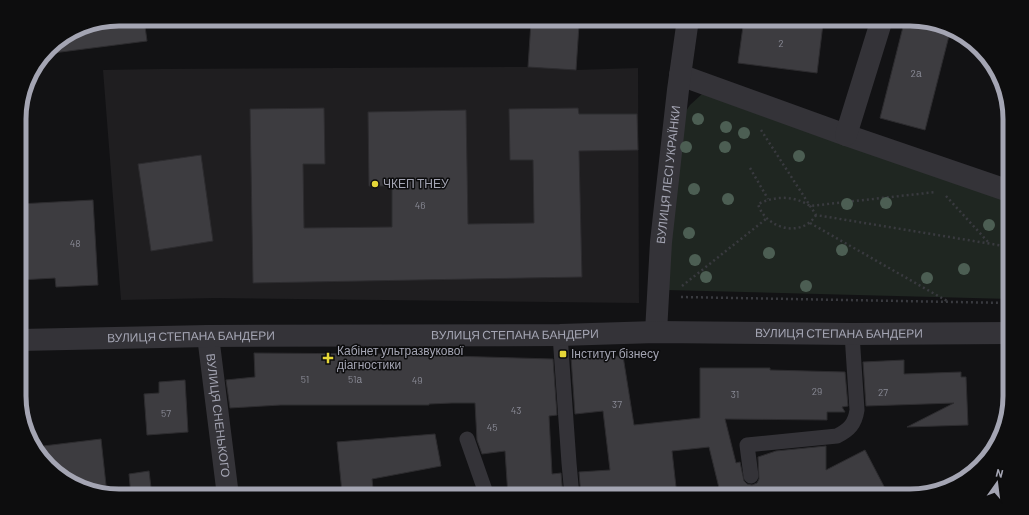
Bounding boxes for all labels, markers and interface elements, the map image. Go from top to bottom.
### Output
house number: 2 [778,37,784,49]
house number: 2а [911,67,922,79]
street label: ВУЛИЦЯ ЛЕСІ УКРАЇНКИ [653,105,682,244]
place label: ЧКЕП ТНЕУ [383,176,449,190]
marker: ЧКЕП ТНЕУ [370,179,380,189]
house number: 46 [415,199,425,211]
house number: 48 [70,237,80,249]
street label: ВУЛИЦЯ СТЕПАНА БАНДЕРИ [755,325,923,341]
street label: ВУЛИЦЯ СТЕПАНА БАНДЕРИ [431,326,599,342]
street label: ВУЛИЦЯ СТЕПАНА БАНДЕРИ [107,328,275,344]
place label: Кабінет ультразвукової діагностики [337,343,464,372]
place label: Інститут бізнесу [571,346,659,361]
marker: Інститут бізнесу [558,349,568,359]
marker: Кабінет ультразвукової діагностики [322,352,334,364]
street label: ВУЛИЦЯ СНЕНЬКОГО [204,353,234,478]
house number: 51 [301,373,309,385]
house number: 51а [348,373,362,385]
house number: 49 [412,374,422,386]
house number: 29 [812,385,822,397]
house number: 27 [878,386,888,398]
house number: 31 [731,388,739,400]
house number: 37 [612,398,622,410]
house number: 43 [511,404,521,416]
house number: 57 [161,407,171,419]
house number: 45 [487,421,497,433]
north arrow [977,463,1017,503]
text: N [994,466,1005,480]

